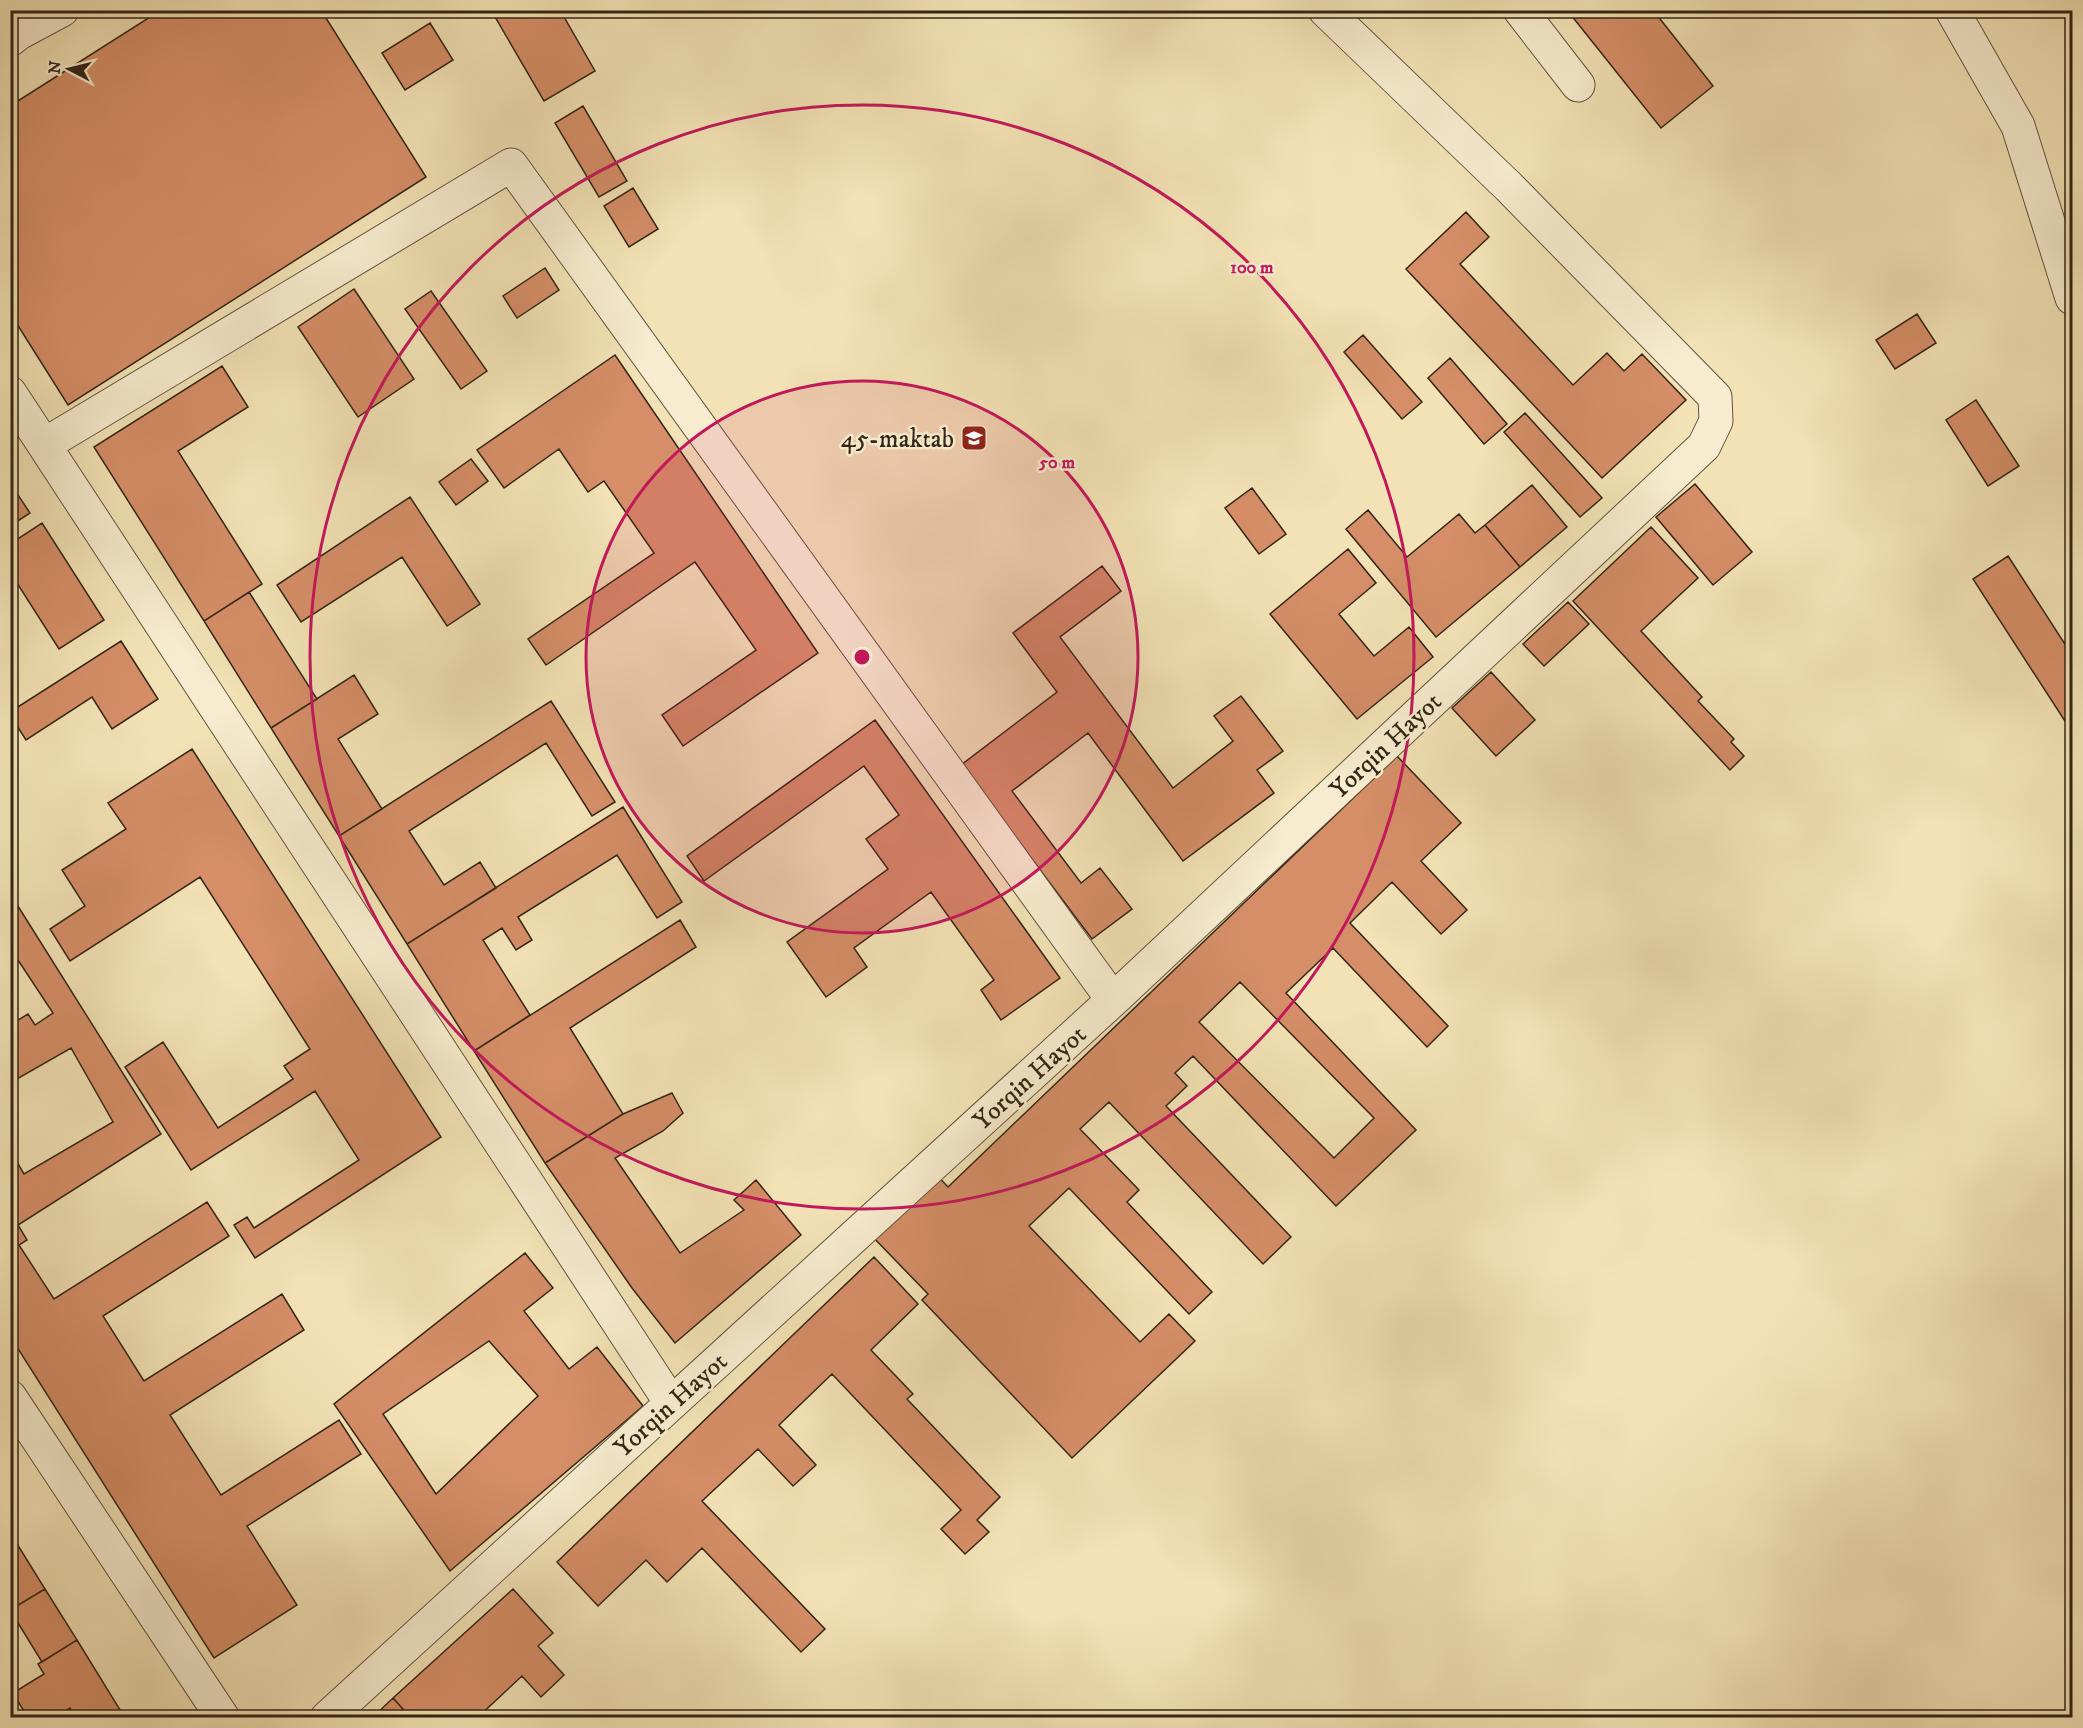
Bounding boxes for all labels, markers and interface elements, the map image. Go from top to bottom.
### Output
north arrow [39,39,99,99]
text: N [44,60,66,75]
text: 100 m [1230,257,1274,279]
place label: 45-maktab [841,423,954,456]
school or university icon: 45-maktab [959,423,989,453]
text: 50 m [1038,452,1075,474]
centre of rings [852,647,872,667]
street label: Yorqin Hayot [1323,686,1449,806]
street label: Yorqin Hayot [966,1019,1094,1138]
street label: Yorqin Hayot [607,1346,735,1465]

